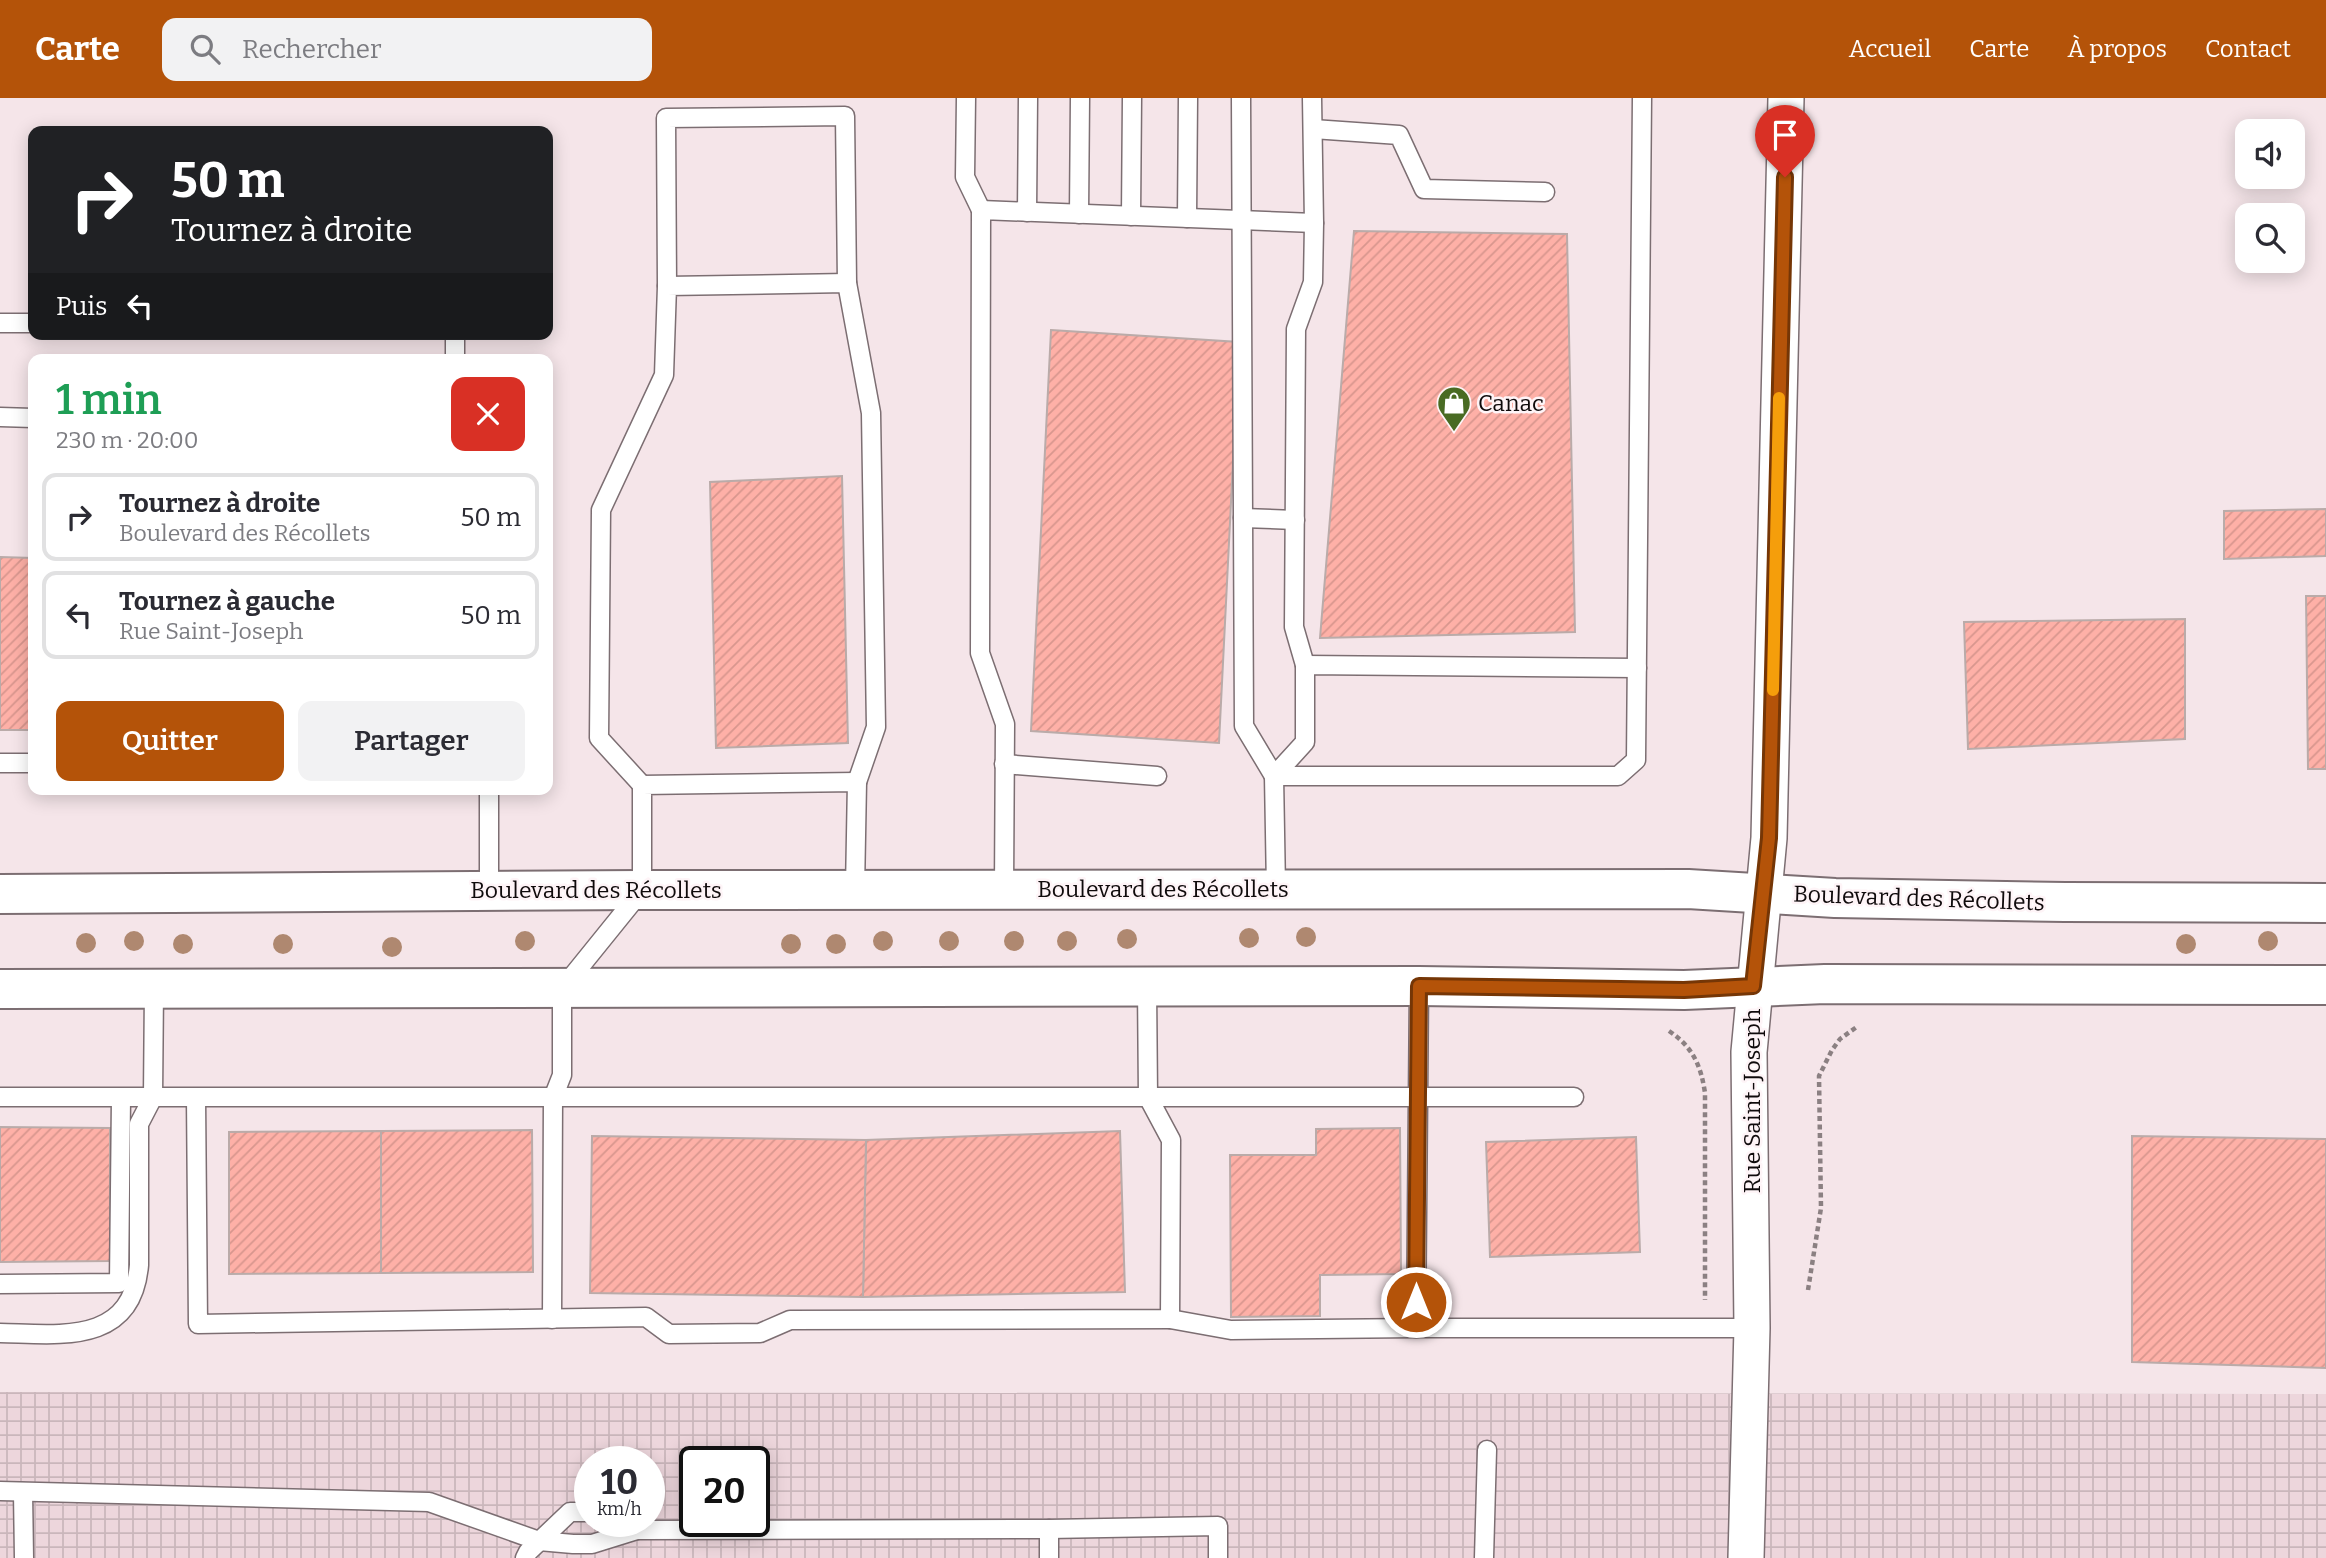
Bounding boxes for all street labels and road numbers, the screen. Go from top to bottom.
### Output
street label: Boulevard des Récollets [1037,875,1289,903]
street label: Boulevard des Récollets [470,876,722,904]
street label: Boulevard des Récollets [1793,880,2045,916]
street label: Rue Saint-Joseph [1738,1009,1766,1193]

